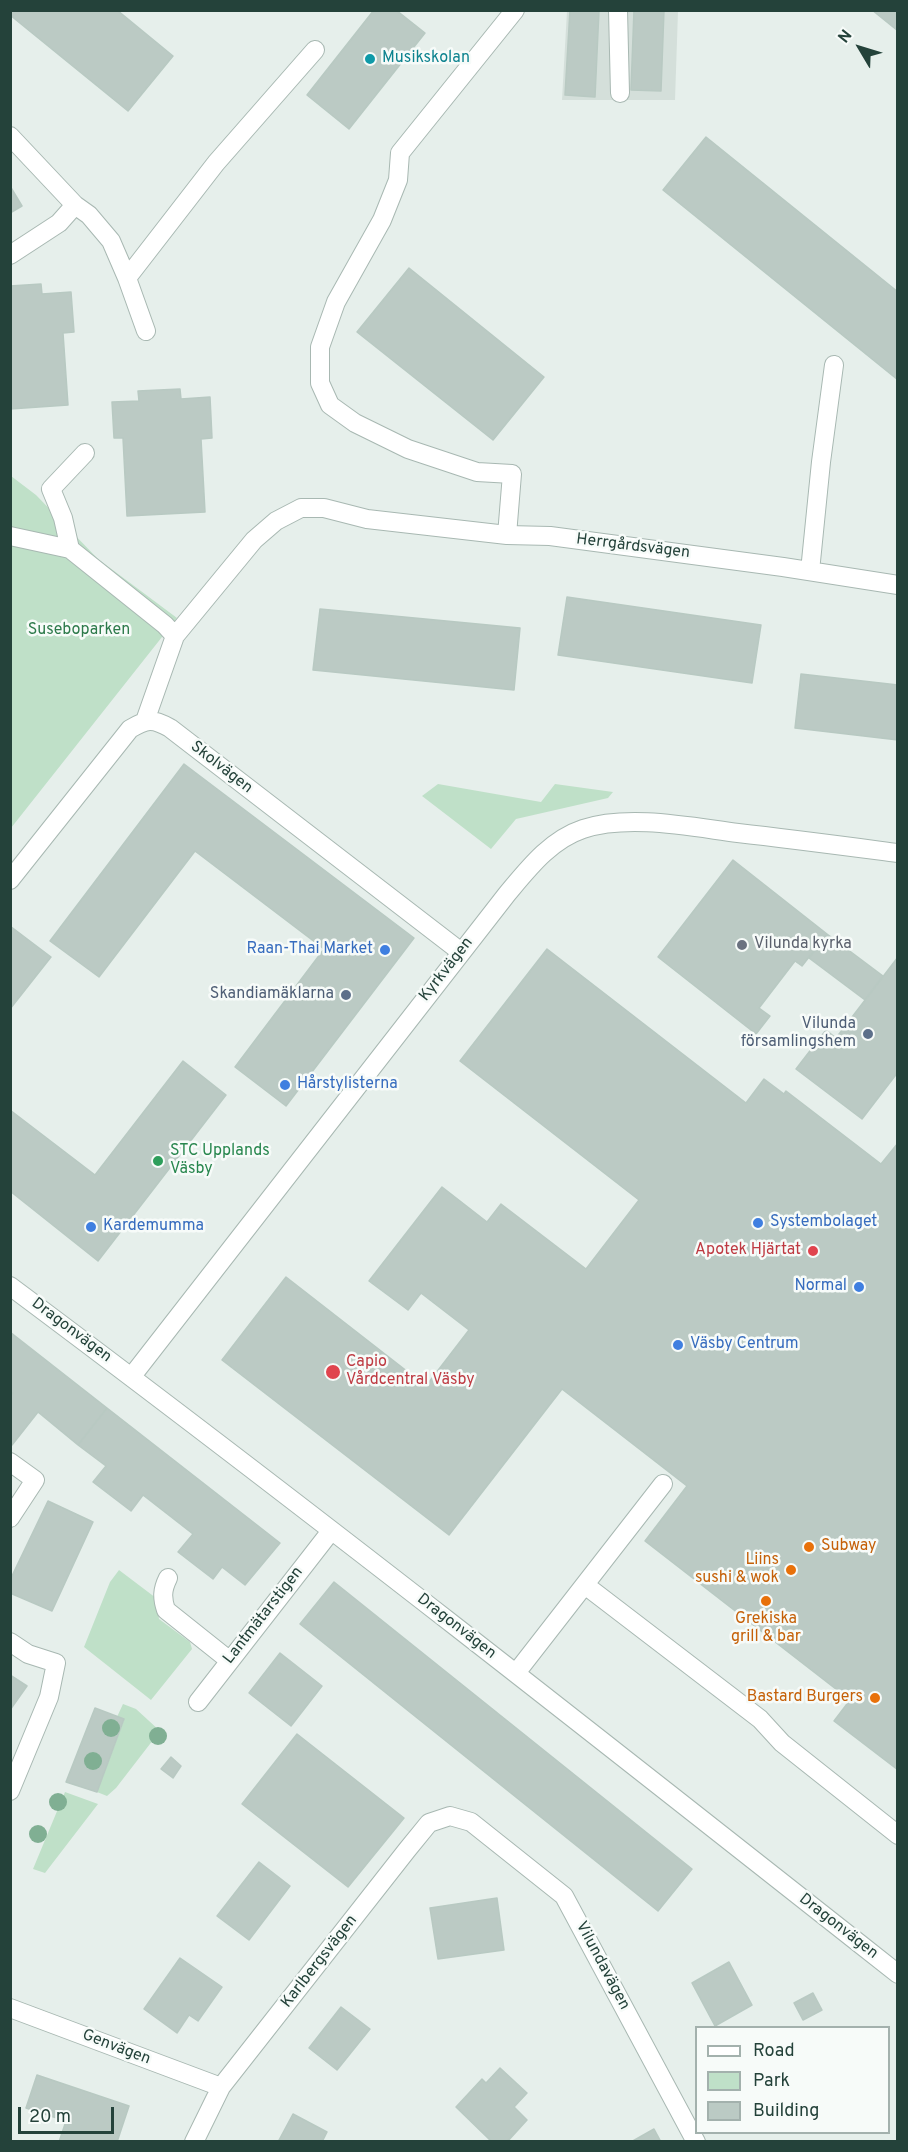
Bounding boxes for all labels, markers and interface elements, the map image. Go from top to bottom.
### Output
north arrow [830,18,890,78]
text: N [834,26,857,48]
place label: Musikskolan [382,49,470,69]
marker: Musikskolan [363,52,377,66]
street label: Herrgårdsvägen [575,530,691,564]
park label: Suseboparken [28,621,130,641]
street label: Skolvägen [186,738,256,798]
street label: Kyrkvägen [416,934,478,1006]
place label: Vilunda kyrka [754,935,852,955]
marker: Vilunda kyrka [735,938,749,952]
place label: Raan-Thai Market [246,940,373,960]
marker: Raan-Thai Market [378,943,392,957]
place label: Skandiamäklarna [210,985,334,1005]
marker: Skandiamäklarna [339,988,353,1002]
place label: Vilunda församlingshem [741,1015,856,1053]
marker: Vilunda församlingshem [861,1027,875,1041]
place label: Hårstylisterna [297,1075,398,1095]
marker: Hårstylisterna [278,1078,292,1092]
place label: STC Upplands Väsby [170,1142,270,1180]
marker: STC Upplands Väsby [151,1154,165,1168]
place label: Systembolaget [770,1213,877,1233]
marker: Systembolaget [751,1216,765,1230]
place label: Kardemumma [103,1217,204,1237]
marker: Kardemumma [84,1220,98,1234]
place label: Apotek Hjärtat [695,1241,801,1261]
marker: Apotek Hjärtat [806,1244,820,1258]
place label: Normal [794,1277,847,1297]
marker: Normal [852,1280,866,1294]
street label: Dragonvägen [27,1295,115,1367]
place label: Väsby Centrum [690,1335,799,1355]
marker: Väsby Centrum [671,1338,685,1352]
place label: Capio Vårdcentral Väsby [346,1353,475,1391]
marker: Capio Vårdcentral Väsby [324,1363,342,1381]
place label: Subway [821,1537,877,1557]
marker: Subway [802,1540,816,1554]
place label: Liins sushi & wok [695,1551,779,1589]
marker: Liins sushi & wok [784,1563,798,1577]
street label: Lantmätarstigen [220,1564,308,1668]
street label: Dragonvägen [413,1590,499,1664]
marker: Grekiska grill & bar [759,1594,773,1608]
place label: Grekiska grill & bar [731,1610,801,1648]
place label: Bastard Burgers [747,1688,863,1708]
marker: Bastard Burgers [868,1691,882,1705]
street label: Dragonvägen [795,1890,881,1964]
street label: Karlbergsvägen [278,1912,362,2012]
street label: Vilundavägen [571,1918,633,2014]
street label: Genvägen [79,2026,153,2070]
legend [695,2026,890,2134]
text: Road [753,2040,795,2063]
text: Park [753,2070,790,2093]
scale bar [21,2095,117,2133]
text: Building [753,2100,819,2123]
text: 20 m [29,2106,71,2129]

